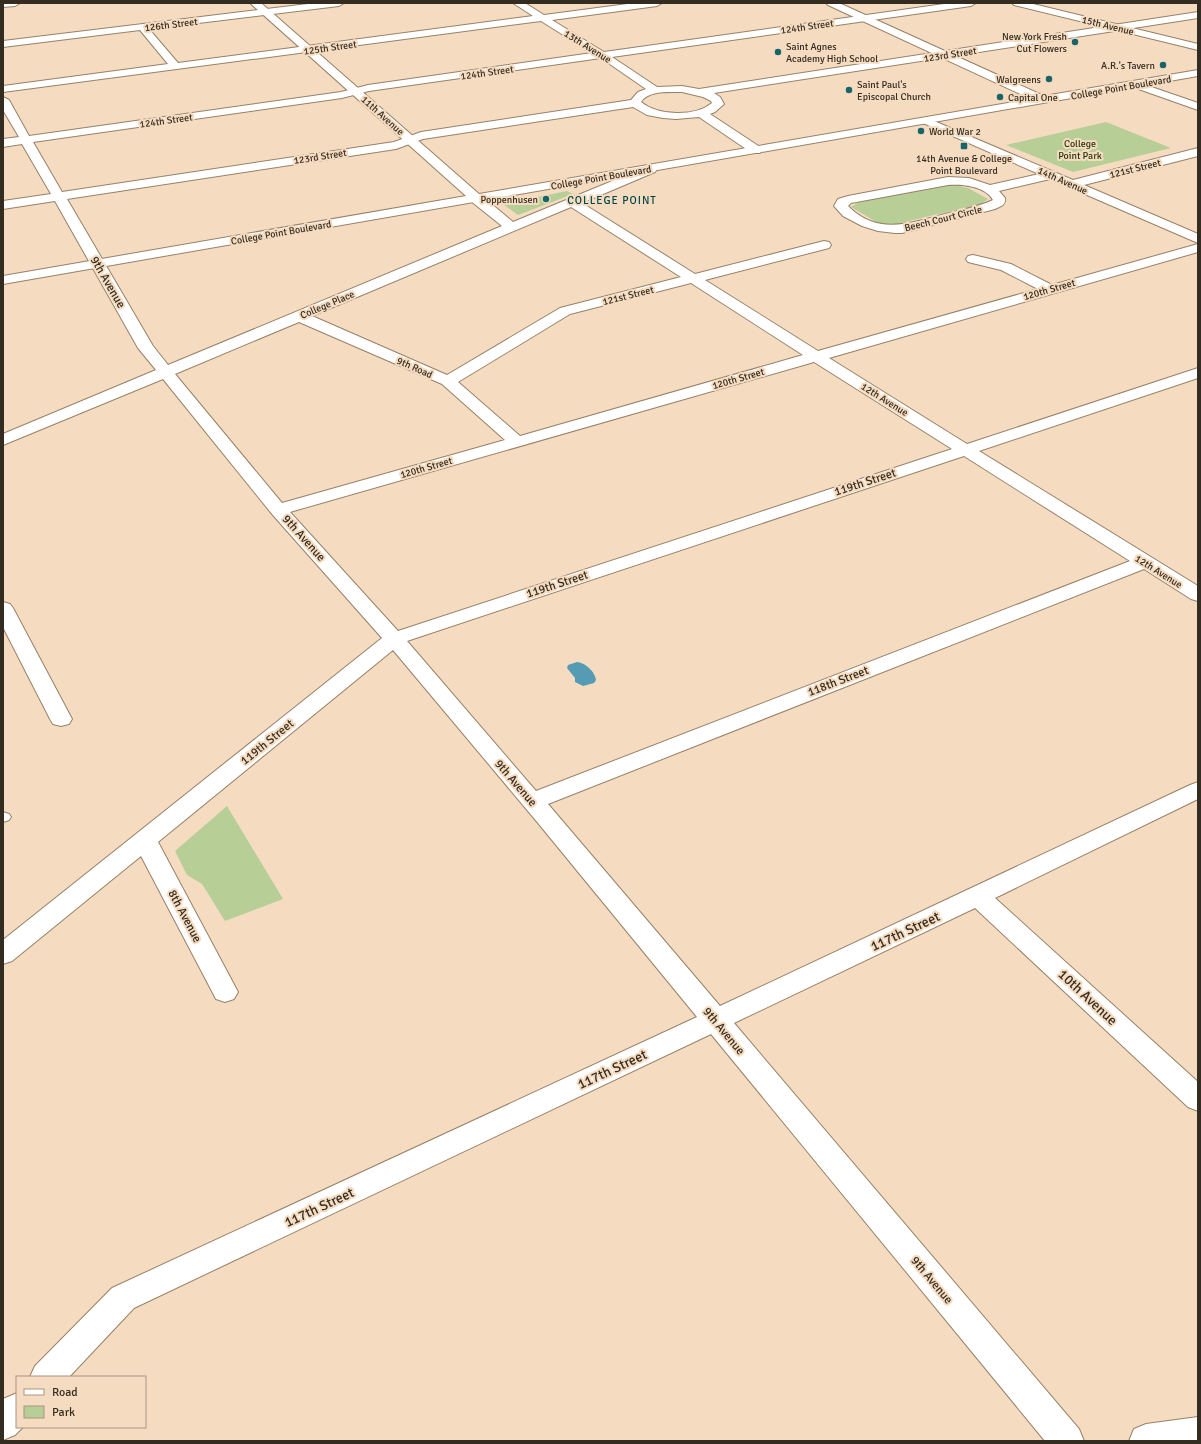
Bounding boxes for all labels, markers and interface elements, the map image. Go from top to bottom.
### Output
street label: 15th Avenue [1080,14,1135,38]
street label: 126th Street [144,16,199,34]
street label: 124th Street [780,17,835,37]
street label: 13th Avenue [562,28,613,66]
place label: New York Fresh Cut Flowers [1002,31,1068,55]
marker: New York Fresh Cut Flowers [1070,37,1080,47]
street label: 125th Street [303,38,358,58]
place label: Saint Agnes Academy High School [786,41,878,65]
street label: 123rd Street [923,45,978,65]
marker: Saint Agnes Academy High School [773,47,783,57]
place label: A.R.'s Tavern [1101,60,1155,72]
marker: A.R.'s Tavern [1158,60,1168,70]
street label: 124th Street [460,63,515,83]
street label: College Point Boulevard [1070,73,1172,103]
place label: Walgreens [996,74,1042,86]
marker: Walgreens [1044,74,1054,84]
place label: Saint Paul's Episcopal Church [857,79,931,103]
marker: Saint Paul's Episcopal Church [844,85,854,95]
marker: Capital One [995,92,1005,102]
place label: Capital One [1008,92,1058,104]
street label: 11th Avenue [359,93,406,138]
street label: 124th Street [139,111,194,131]
marker: World War 2 [916,126,926,136]
place label: World War 2 [929,126,981,138]
park label: College Point Park [1058,138,1102,162]
marker: 14th Avenue & College Point Boulevard [959,141,969,151]
street label: 123rd Street [293,147,348,167]
place label: 14th Avenue & College Point Boulevard [916,153,1012,177]
street label: 121st Street [1108,157,1163,181]
street label: College Point Boulevard [550,163,652,193]
street label: 14th Avenue [1036,165,1089,197]
place label: Poppenhusen [481,194,538,206]
marker: Poppenhusen [541,194,551,204]
district label: COLLEGE POINT [567,194,657,207]
street label: Beech Court Circle [903,204,983,234]
street label: College Point Boulevard [230,218,332,248]
street label: 9th Avenue [87,254,128,311]
street label: 120th Street [1022,277,1077,303]
street label: 121st Street [601,284,656,308]
street label: College Place [299,288,356,322]
street label: 9th Road [395,355,434,381]
street label: 120th Street [711,366,766,392]
street label: 12th Avenue [859,381,910,419]
street label: 120th Street [399,455,454,481]
street label: 119th Street [832,465,898,500]
street label: 9th Avenue [279,512,328,565]
street label: 12th Avenue [1133,553,1184,591]
street label: 119th Street [524,567,590,602]
street label: 118th Street [806,663,871,700]
street label: 119th Street [238,716,297,768]
street label: 9th Avenue [491,757,540,810]
street label: 8th Avenue [164,887,205,945]
street label: 117th Street [868,908,943,955]
street label: 10th Avenue [1055,966,1121,1029]
street label: 9th Avenue [699,1005,748,1058]
street label: 117th Street [575,1046,650,1093]
street label: 117th Street [282,1184,357,1231]
street label: 9th Avenue [907,1254,956,1307]
legend [16,1376,146,1428]
text: Road [52,1385,78,1400]
text: Park [52,1405,75,1420]

